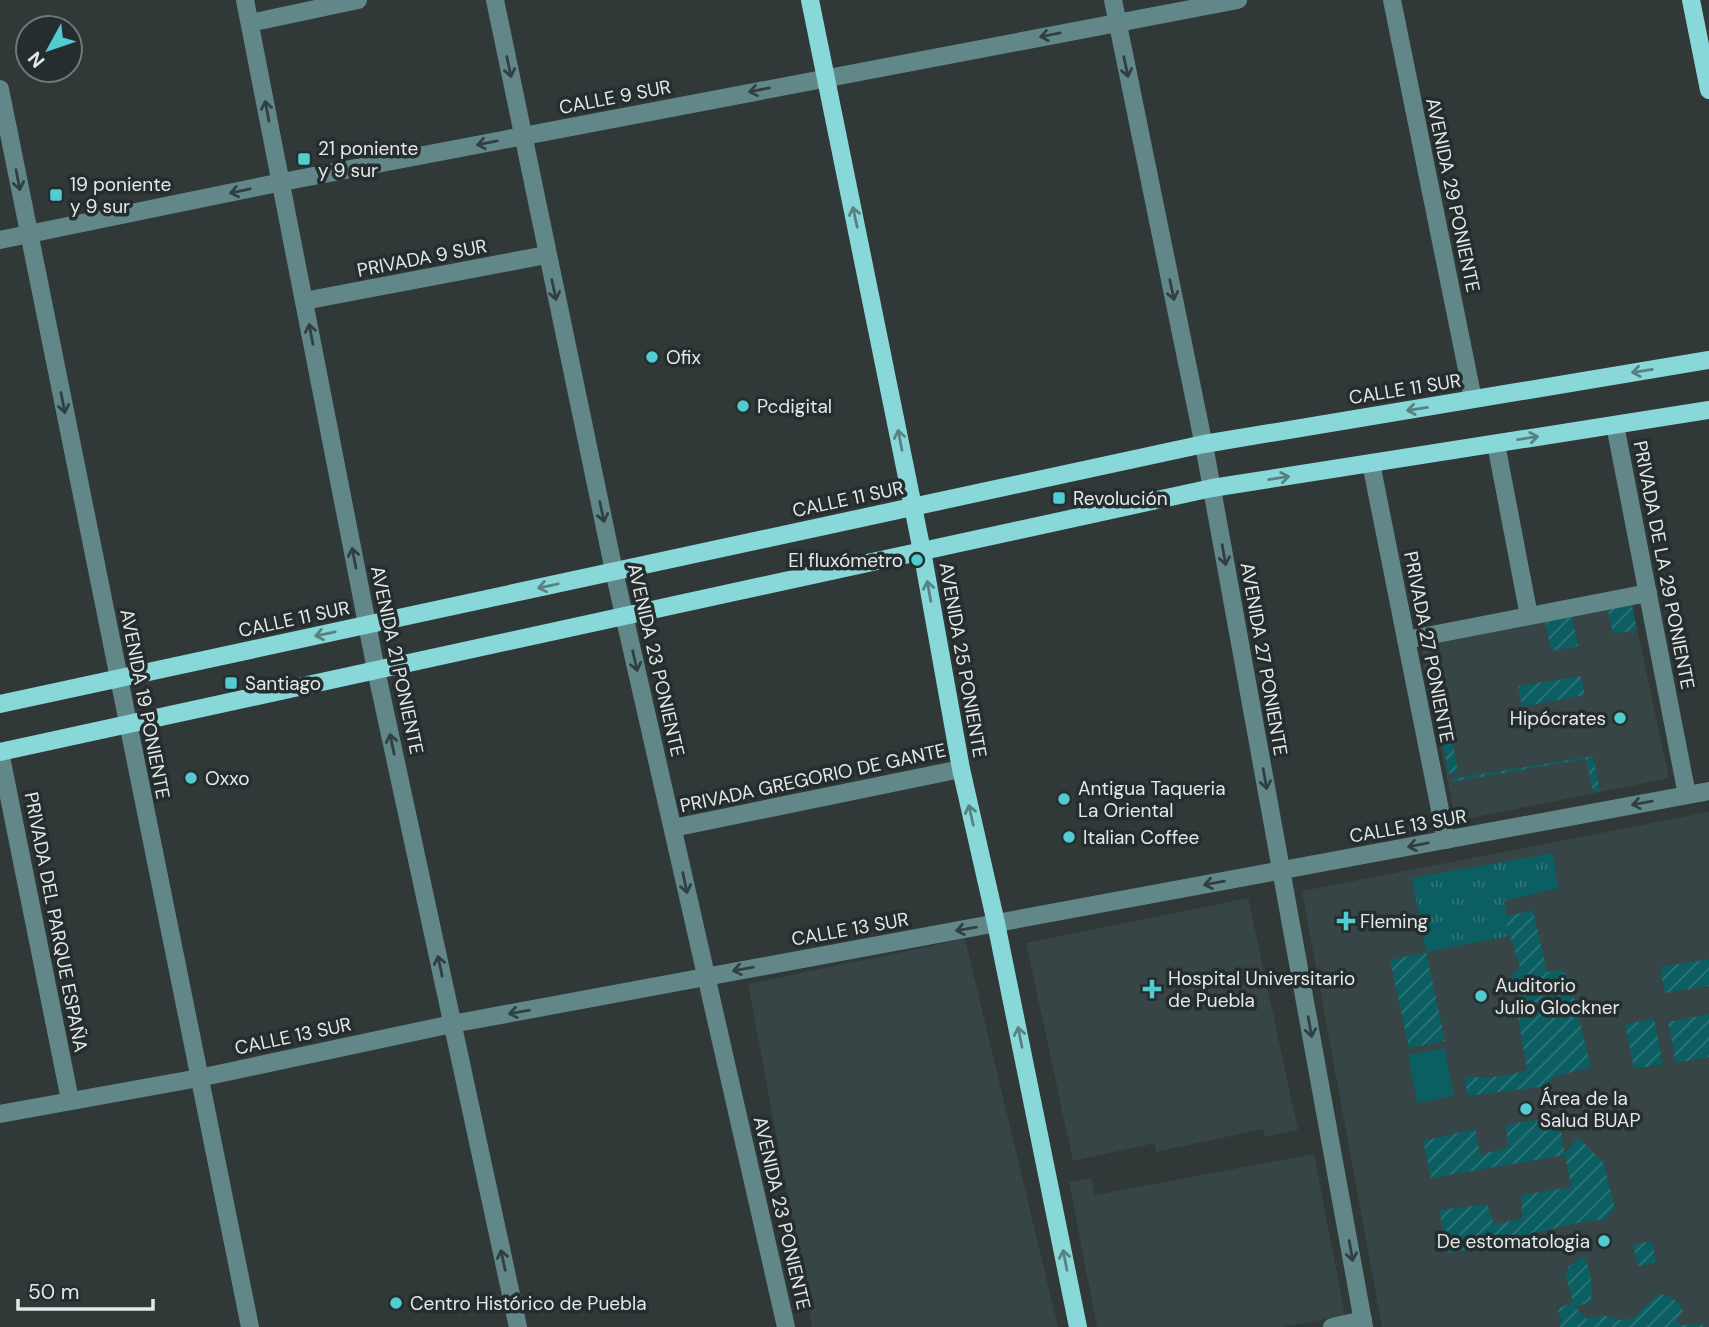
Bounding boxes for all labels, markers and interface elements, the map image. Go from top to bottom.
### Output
north arrow [14,14,84,84]
one-way arrow [1039,29,1062,42]
text: N [22,46,50,73]
one-way arrow [502,55,516,78]
one-way arrow [1119,55,1133,78]
street label: CALLE 9 SUR [557,74,673,120]
one-way arrow [748,84,771,98]
street label: AVENIDA 29 PONIENTE [1420,96,1486,294]
one-way arrow [260,100,274,123]
place label: 21 poniente y 9 sur [318,136,418,183]
one-way arrow [476,136,499,150]
marker: 21 poniente y 9 sur [296,151,312,167]
one-way arrow [12,168,26,191]
place label: 19 poniente y 9 sur [70,172,171,219]
one-way arrow [229,184,252,198]
marker: 19 poniente y 9 sur [48,187,64,203]
one-way arrow [847,206,861,229]
street label: PRIVADA 9 SUR [355,233,489,283]
one-way arrow [547,278,561,301]
one-way arrow [1165,278,1179,301]
one-way arrow [303,323,317,346]
place label: Ofix [666,345,701,370]
marker: Ofix [644,349,660,365]
one-way arrow [1631,365,1654,378]
street label: CALLE 11 SUR [1347,368,1463,410]
one-way arrow [57,391,71,414]
place label: Pcdigital [757,394,832,419]
marker: Pcdigital [735,398,751,414]
one-way arrow [1406,403,1429,416]
one-way arrow [893,429,906,452]
one-way arrow [1516,432,1539,445]
street label: PRIVADA DE LA 29 PONIENTE [1628,439,1700,691]
one-way arrow [1267,471,1290,484]
street label: CALLE 11 SUR [790,475,906,523]
place label: Revolución [1073,486,1168,511]
marker: Revolución [1051,490,1067,506]
one-way arrow [595,500,609,523]
one-way arrow [1218,543,1231,566]
one-way arrow [347,547,361,570]
place label: El fluxómetro [788,548,903,573]
street label: PRIVADA 27 PONIENTE [1398,549,1460,745]
marker: El fluxómetro [909,552,925,568]
street label: AVENIDA 25 PONIENTE [934,560,992,760]
street label: AVENIDA 27 PONIENTE [1235,560,1293,758]
street label: AVENIDA 23 PONIENTE [622,561,690,759]
street label: AVENIDA 21 PONIENTE [365,563,429,757]
one-way arrow [537,579,560,593]
one-way arrow [922,580,936,603]
street label: CALLE 11 SUR [236,595,352,643]
street label: AVENIDA 19 PONIENTE [114,607,176,801]
one-way arrow [314,627,337,641]
one-way arrow [629,649,642,672]
place label: Santiago [245,671,321,696]
marker: Santiago [223,675,239,691]
place label: Hipócrates [1510,706,1606,731]
marker: Hipócrates [1612,710,1628,726]
one-way arrow [385,733,398,756]
street label: PRIVADA GREGORIO DE GANTE [678,738,948,818]
place label: Oxxo [205,766,249,791]
one-way arrow [1258,767,1272,790]
marker: Oxxo [183,770,199,786]
place label: Antigua Taqueria La Oriental [1078,776,1226,823]
street label: PRIVADA DEL PARQUE ESPAÑA [18,790,94,1055]
marker: Antigua Taqueria La Oriental [1056,791,1072,807]
one-way arrow [1631,797,1654,811]
street label: CALLE 13 SUR [1347,803,1469,849]
one-way arrow [964,804,978,827]
place label: Italian Coffee [1083,825,1199,850]
marker: Italian Coffee [1061,829,1077,845]
one-way arrow [1407,839,1430,852]
one-way arrow [679,871,693,894]
one-way arrow [1203,877,1226,890]
street label: CALLE 13 SUR [789,906,911,952]
place label: Fleming [1360,909,1429,934]
marker: Fleming [1338,913,1354,929]
one-way arrow [956,922,978,936]
one-way arrow [432,955,446,978]
one-way arrow [732,963,755,977]
place label: Hospital Universitario de Puebla [1168,966,1355,1013]
place label: Auditorio Julio Glockner [1495,973,1620,1020]
marker: Hospital Universitario de Puebla [1142,979,1162,999]
marker: Auditorio Julio Glockner [1473,988,1489,1004]
one-way arrow [508,1006,531,1019]
street label: CALLE 13 SUR [232,1011,354,1061]
one-way arrow [1304,1015,1317,1038]
one-way arrow [1012,1026,1026,1049]
place label: Área de la Salud BUAP [1540,1086,1640,1133]
marker: Área de la Salud BUAP [1518,1101,1534,1117]
street label: AVENIDA 23 PONIENTE [748,1114,816,1312]
place label: De estomatologia [1437,1229,1590,1254]
marker: De estomatologia [1596,1233,1612,1249]
one-way arrow [1344,1239,1358,1262]
one-way arrow [496,1249,510,1272]
one-way arrow [1057,1249,1071,1272]
scale bar [18,1268,152,1312]
text: 50 m [28,1278,79,1306]
place label: Centro Histórico de Puebla [410,1291,647,1316]
marker: Centro Histórico de Puebla [388,1295,404,1311]

